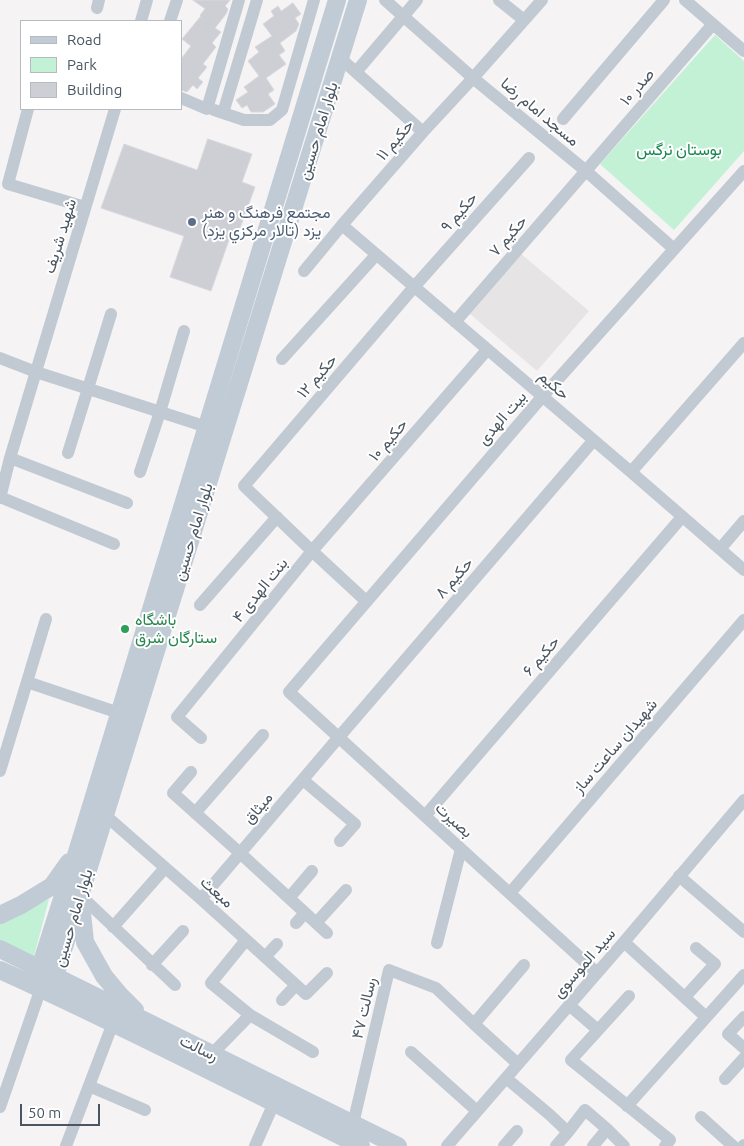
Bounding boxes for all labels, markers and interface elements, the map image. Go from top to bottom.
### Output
legend [20,20,182,110]
text: Road [67,31,102,48]
text: Park [67,56,97,73]
street label: صدر ۱۰ [616,65,658,109]
street label: مسجد امام رضا [497,74,583,150]
street label: بلوار امام حسین [294,80,342,182]
text: Building [67,81,122,98]
street label: حکیم ۱۱ [372,116,418,164]
park label: بوستان نرگس [636,140,722,160]
street label: حکیم ۹ [437,188,481,236]
street label: شهید شریف [40,196,80,276]
place label: مجتمع فرهنگ و هنر یزد (تالار مركزي یزد) [202,203,331,241]
street label: حکیم ۷ [485,212,531,260]
marker: مجتمع فرهنگ و هنر یزد (تالار مركزي یزد) [186,216,198,228]
street label: حکیم ۱۲ [293,350,341,402]
street label: حکیم [535,366,573,404]
street label: بیت الهدی [473,387,531,449]
street label: حکیم ۱۰ [364,415,412,465]
street label: بلوار امام حسین [169,481,217,583]
street label: بنت الهدی ۴ [228,554,292,626]
street label: حکیم ۸ [431,554,477,602]
place label: باشگاه ستارگان شرق [135,610,217,648]
marker: باشگاه ستارگان شرق [119,623,131,635]
street label: حکیم ۶ [519,632,563,680]
street label: شهیدان ساعت ساز [569,695,661,797]
street label: میثاق [239,788,277,828]
street label: بصیرت [431,798,477,842]
street label: بلوار امام حسین [49,867,97,969]
street label: مبعث [196,872,238,912]
street label: سید الموسوی [548,924,620,1002]
street label: رسالت ۴۷ [348,975,380,1041]
street label: رسالت [177,1030,221,1066]
scale bar [22,1094,102,1126]
text: 50 m [28,1104,61,1121]

